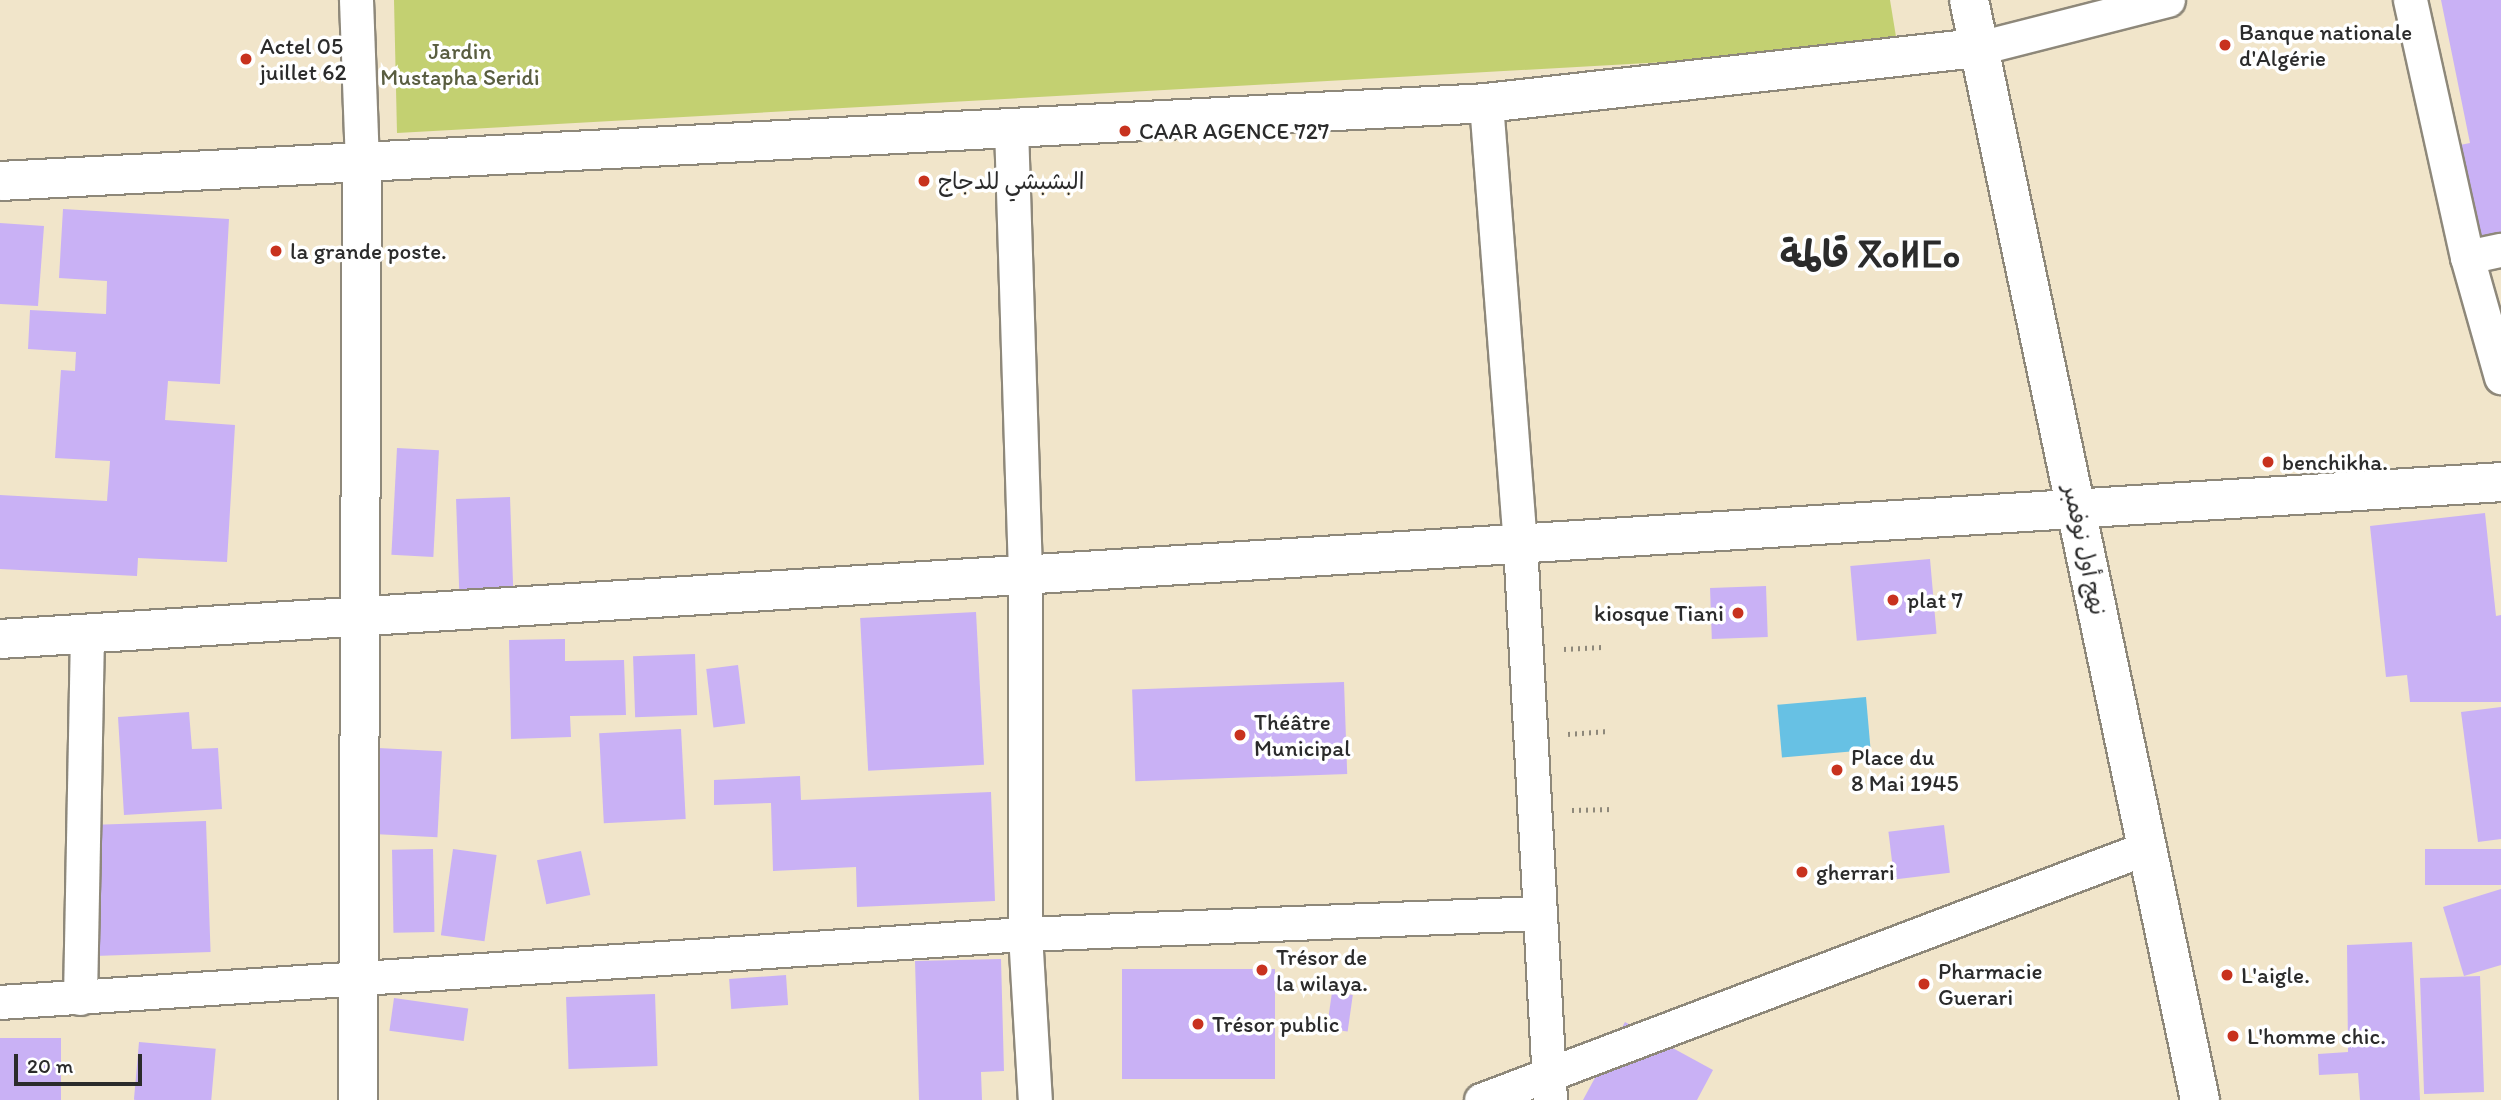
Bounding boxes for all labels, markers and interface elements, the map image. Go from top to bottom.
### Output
place label: Banque nationale d'Algérie [2239,18,2413,72]
place label: Actel 05 juillet 62 [260,32,346,86]
park label: Jardin Mustapha Seridi [380,37,540,91]
marker: Banque nationale d'Algérie [2217,37,2233,53]
marker: Actel 05 juillet 62 [238,51,254,67]
place label: CAAR AGENCE 727 [1139,117,1329,145]
marker: CAAR AGENCE 727 [1117,123,1133,139]
place label: البشبشي للدجاج [938,167,1084,195]
marker: البشبشي للدجاج [916,173,932,189]
district label: قالمة ⴳⴰⵍⵎⴰ [1780,232,1960,276]
place label: la grande poste. [290,237,447,265]
marker: la grande poste. [268,243,284,259]
place label: benchikha. [2282,448,2388,476]
marker: benchikha. [2260,454,2276,470]
street label: نهج أول نوفمبر [2058,482,2112,618]
place label: plat 7 [1907,586,1963,614]
marker: plat 7 [1885,592,1901,608]
place label: kiosque Tiani [1595,599,1724,627]
marker: kiosque Tiani [1730,605,1746,621]
place label: Théâtre Municipal [1254,708,1351,762]
marker: Théâtre Municipal [1232,727,1248,743]
place label: Place du 8 Mai 1945 [1851,743,1959,797]
marker: Place du 8 Mai 1945 [1829,762,1845,778]
place label: gherrari [1816,858,1895,886]
marker: gherrari [1794,864,1810,880]
place label: Trésor de la wilaya. [1276,943,1368,997]
place label: Pharmacie Guerari [1938,957,2042,1011]
place label: L'aigle. [2241,961,2310,989]
marker: Trésor de la wilaya. [1254,962,1270,978]
marker: L'aigle. [2219,967,2235,983]
marker: Pharmacie Guerari [1916,976,1932,992]
place label: Trésor public [1212,1010,1340,1038]
marker: Trésor public [1190,1016,1206,1032]
place label: L'homme chic. [2247,1022,2386,1050]
marker: L'homme chic. [2225,1028,2241,1044]
scale bar [18,1040,145,1084]
text: 20 m [27,1053,73,1078]

